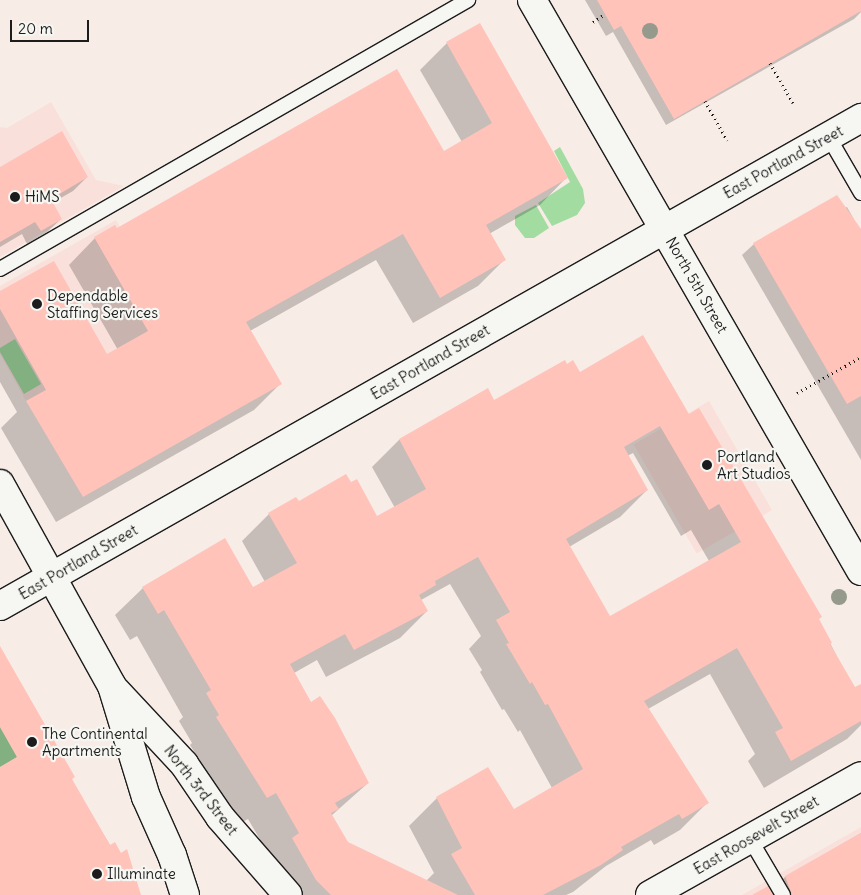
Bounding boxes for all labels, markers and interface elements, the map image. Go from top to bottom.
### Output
scale bar [12,10,91,42]
text: 20 m [18,19,53,38]
street label: East Portland Street [720,122,846,202]
place label: HiMS [25,188,60,206]
marker: HiMS [9,191,21,203]
street label: North 5th Street [662,234,732,336]
place label: Dependable Staffing Services [47,286,158,321]
marker: Dependable Staffing Services [31,298,43,310]
street label: East Portland Street [367,321,493,403]
place label: Portland Art Studios [717,447,791,482]
marker: Portland Art Studios [701,459,713,471]
street label: East Portland Street [15,521,141,603]
place label: The Continental Apartments [42,724,148,759]
marker: The Continental Apartments [26,736,38,748]
street label: North 3rd Street [160,742,242,838]
street label: East Roosevelt Street [690,792,822,878]
place label: Illuminate [107,865,176,883]
marker: Illuminate [91,868,103,880]

